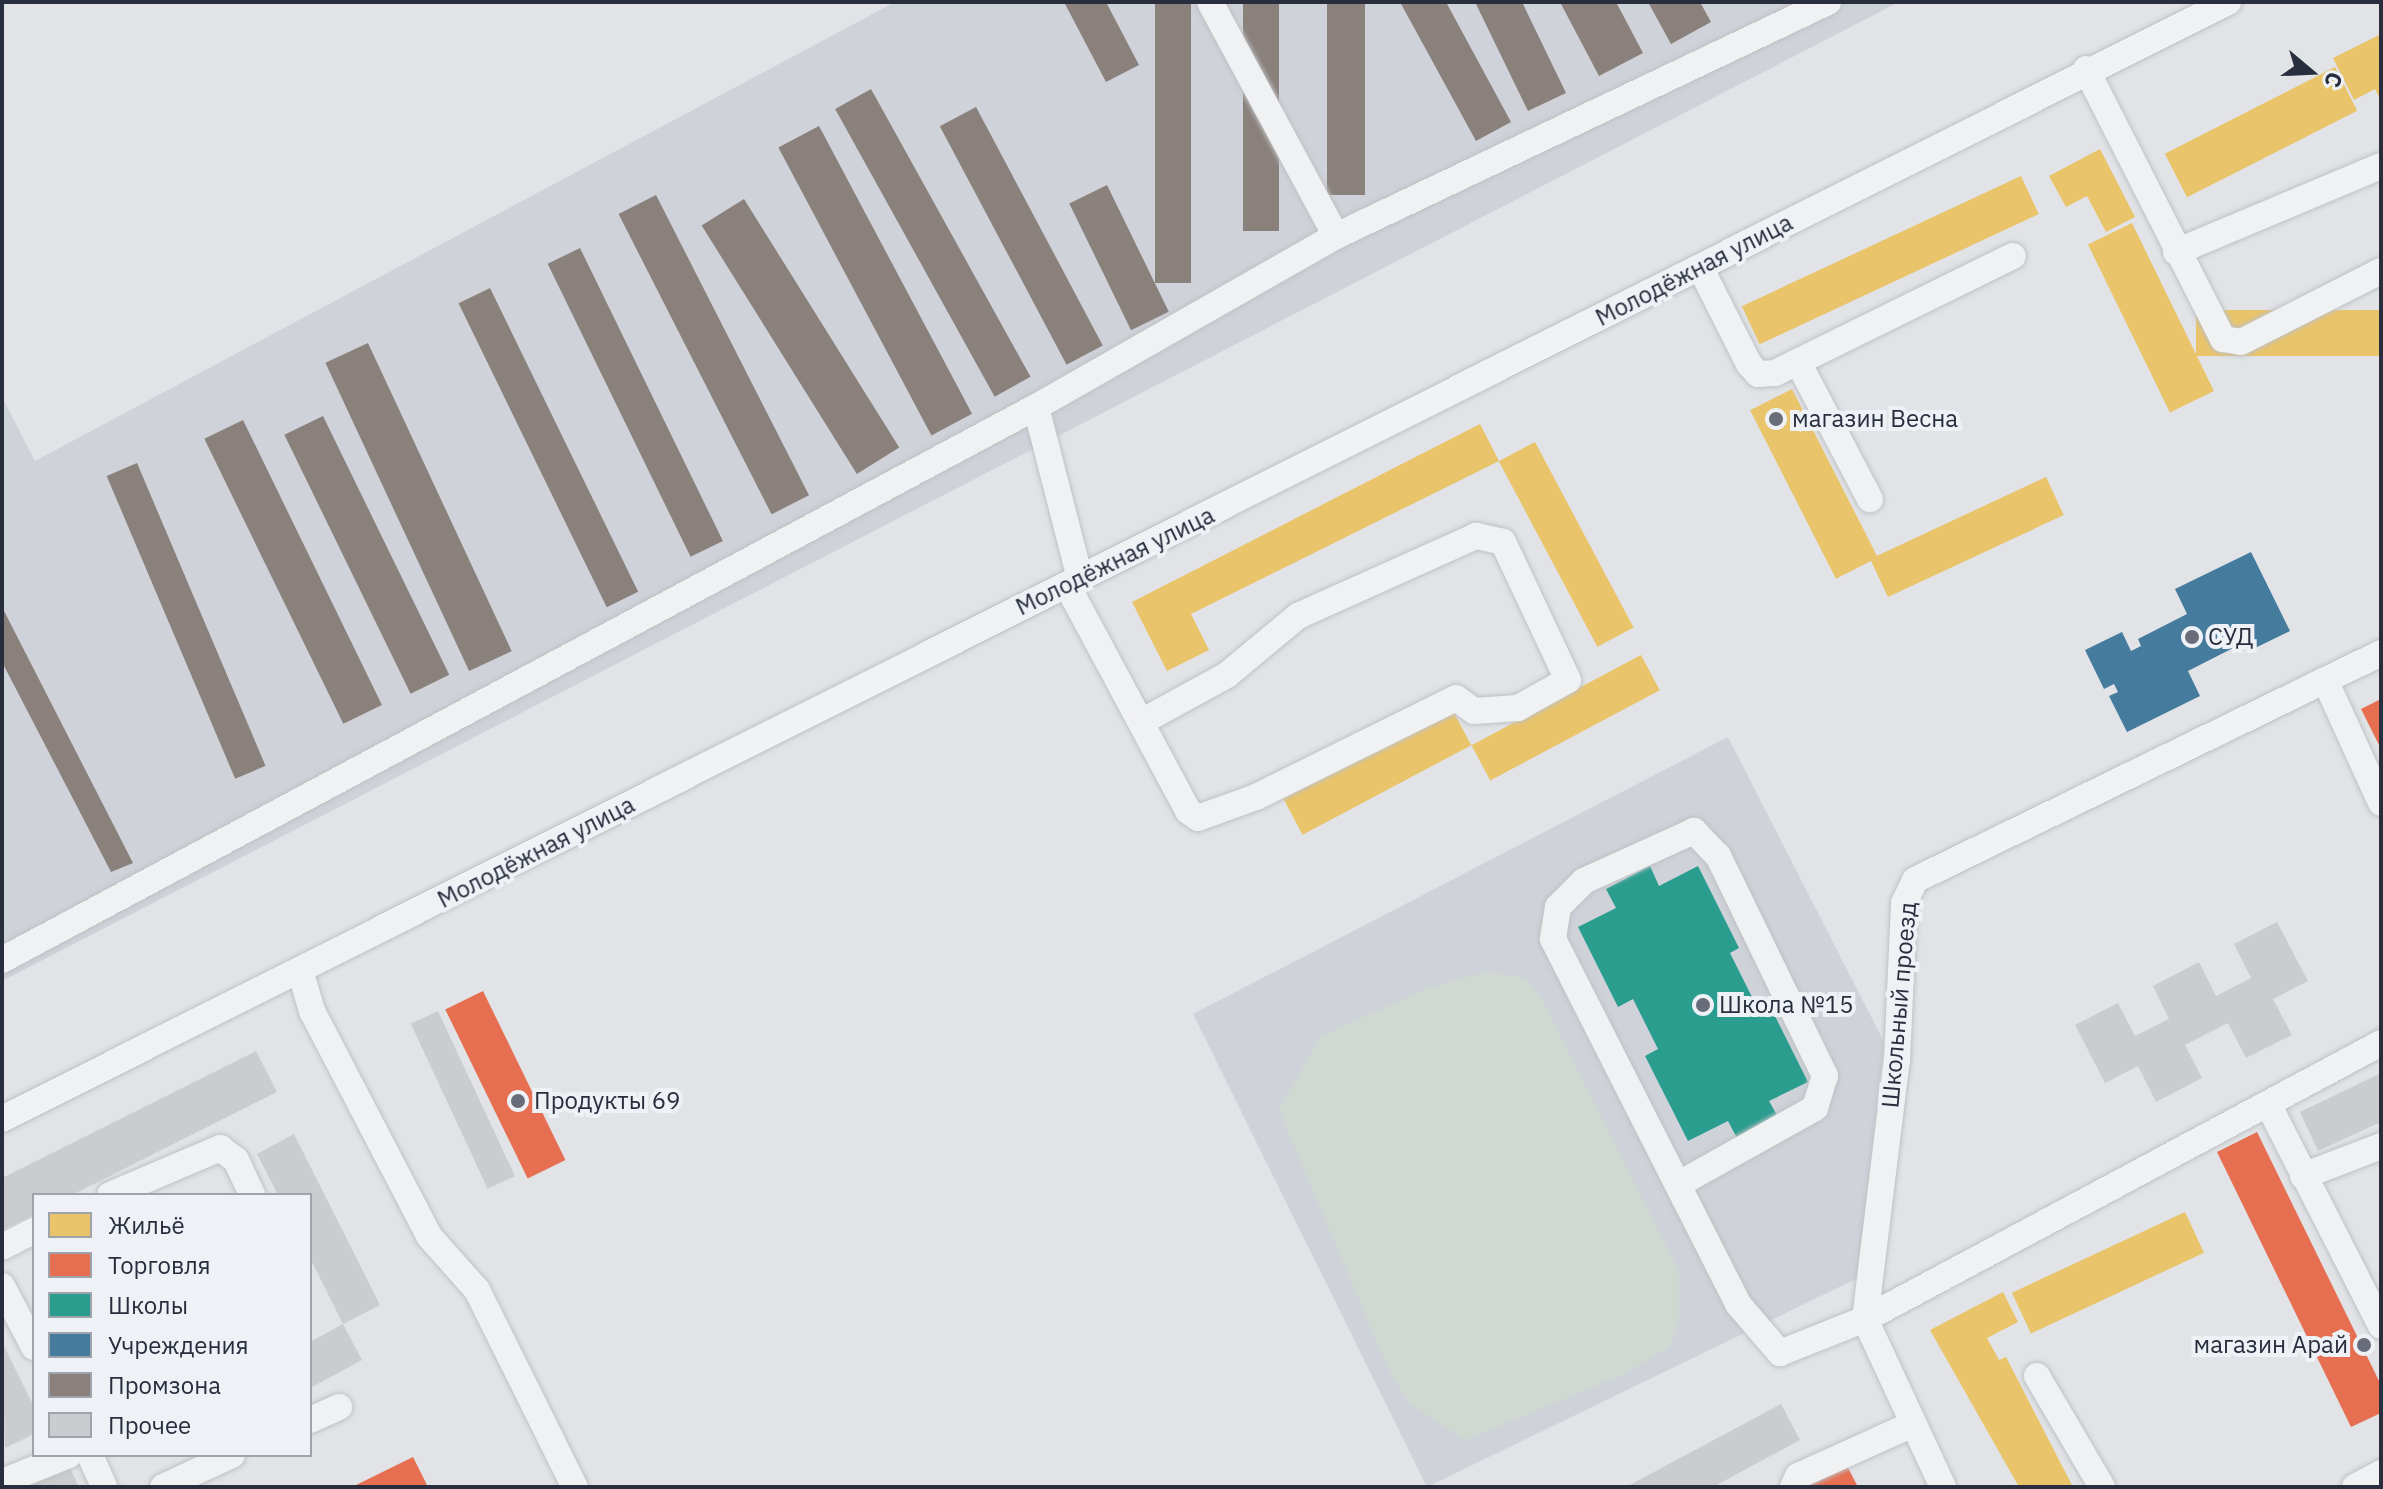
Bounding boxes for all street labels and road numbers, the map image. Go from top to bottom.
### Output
street label: Молодёжная улица [1591,208,1797,332]
street label: Молодёжная улица [1011,500,1219,622]
street label: Молодёжная улица [433,790,639,914]
street label: Школьный проезд [1876,901,1922,1109]

